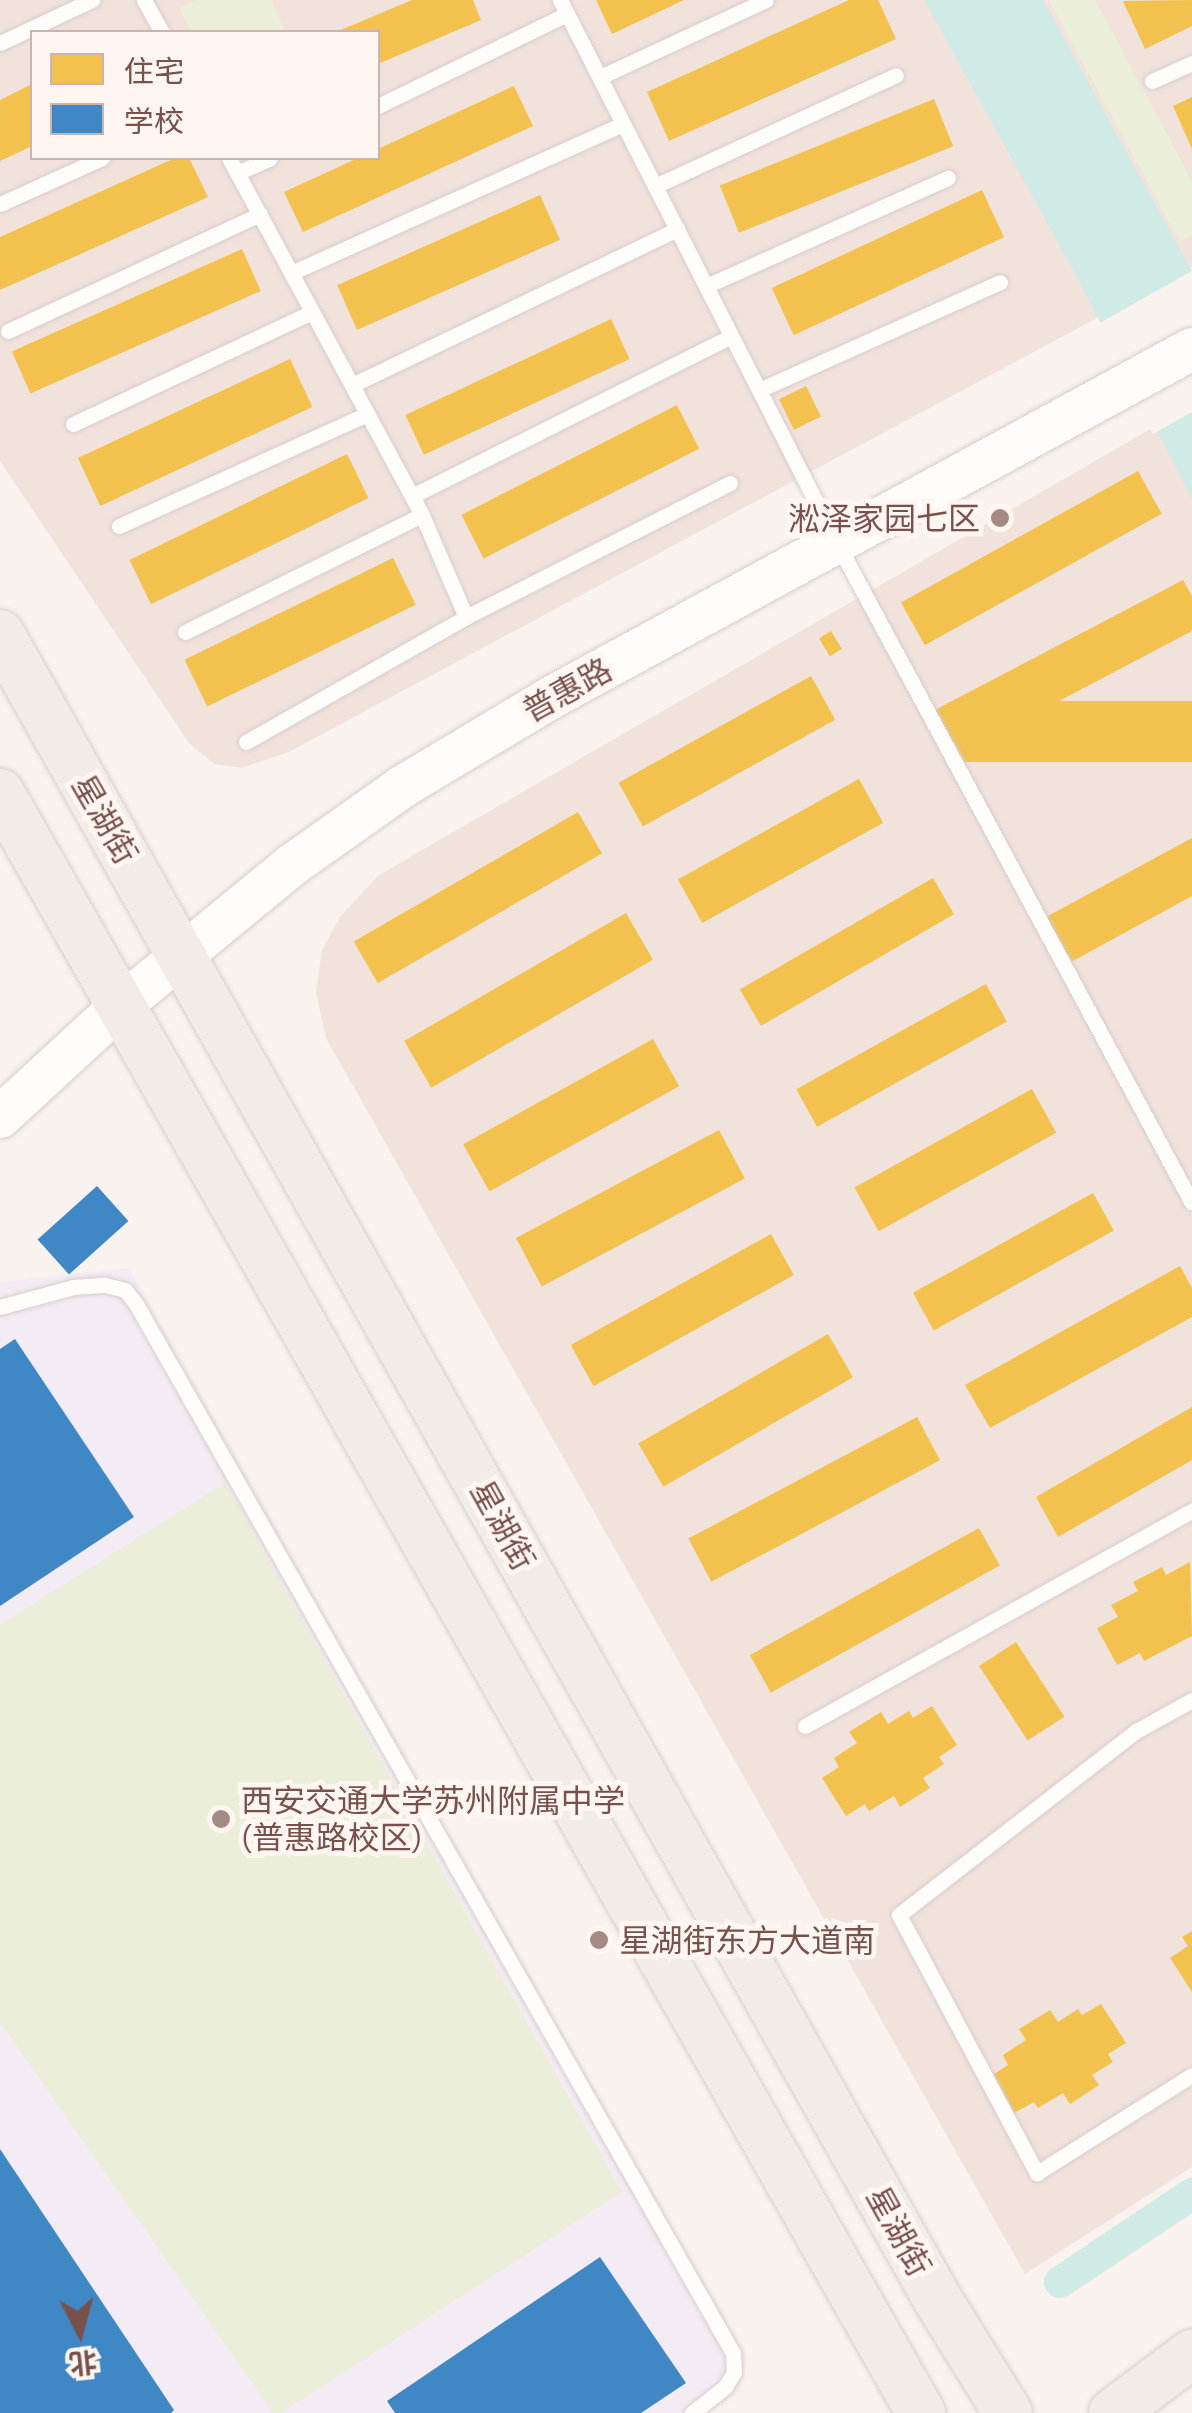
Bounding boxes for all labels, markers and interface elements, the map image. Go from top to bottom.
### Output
legend [30,30,380,160]
text: 住宅 [124,51,184,90]
text: 学校 [124,101,184,140]
place label: 淞泽家园七区 [788,499,980,537]
marker: 淞泽家园七区 [989,507,1011,529]
street label: 普惠路 [516,650,618,730]
street label: 星湖街 [64,768,146,870]
street label: 星湖街 [463,1474,543,1576]
place label: 西安交通大学苏州附属中学 (普惠路校区) [241,1782,625,1857]
marker: 西安交通大学苏州附属中学 (普惠路校区) [210,1808,232,1830]
place label: 星湖街东方大道南 [619,1921,875,1959]
marker: 星湖街东方大道南 [588,1929,610,1951]
street label: 星湖街 [859,2180,939,2282]
north arrow [30,2283,130,2383]
text: 北 [67,2343,99,2383]

